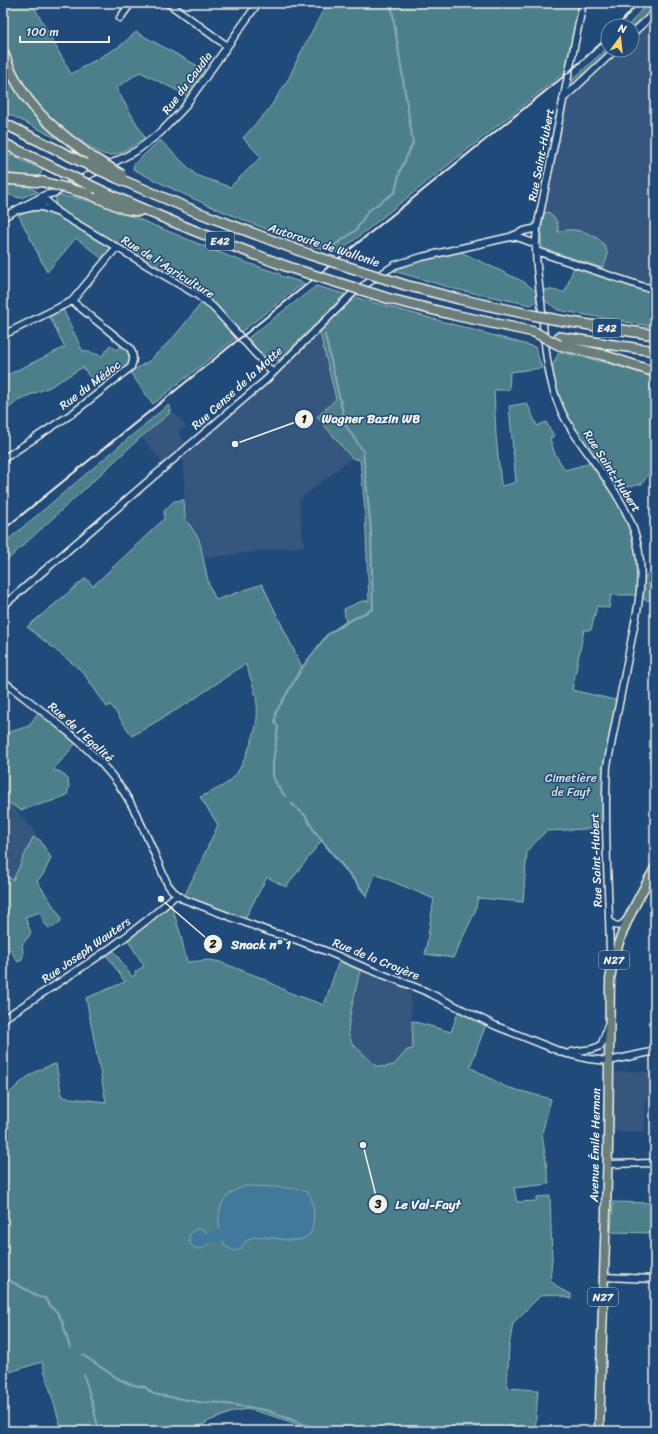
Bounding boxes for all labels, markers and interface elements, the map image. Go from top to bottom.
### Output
scale bar [20,18,109,44]
north arrow [600,18,640,58]
text: N [615,18,629,39]
text: 100 m [26,21,59,43]
street label: Rue du Caudia [156,47,218,119]
street label: Rue Saint-Hubert [521,107,561,203]
street label: Autoroute de Wallonie [264,216,383,273]
street label: Rue de l'Agriculture [117,229,219,305]
road number: E42 [206,232,234,250]
road number: E42 [593,319,621,337]
street label: Rue Cense de la Motte [186,340,288,436]
street label: Rue du Médoc [54,354,126,416]
callout: Wagner Bazin WB [294,406,429,431]
text: Wagner Bazin WB [322,407,420,430]
text: 1 [301,408,307,430]
street label: Rue Saint-Hubert [577,425,647,517]
street label: Rue de l'Egalité [43,696,119,768]
park label: Cimetière de Fayt [545,767,597,803]
street label: Rue Saint-Hubert [583,812,609,908]
street label: Rue Joseph Wauters [37,911,135,989]
street label: Rue de la Croyère [329,931,423,987]
callout: Snack n° 1 [203,932,299,957]
text: 2 [209,933,217,955]
text: Snack n° 1 [230,933,291,956]
road number: N27 [599,951,629,969]
street label: Avenue Émile Herman [583,1087,607,1203]
callout: Le Val-Fayt [368,1192,468,1217]
text: 3 [374,1193,382,1215]
text: Le Val-Fayt [395,1193,462,1216]
road number: N27 [588,1288,618,1306]

